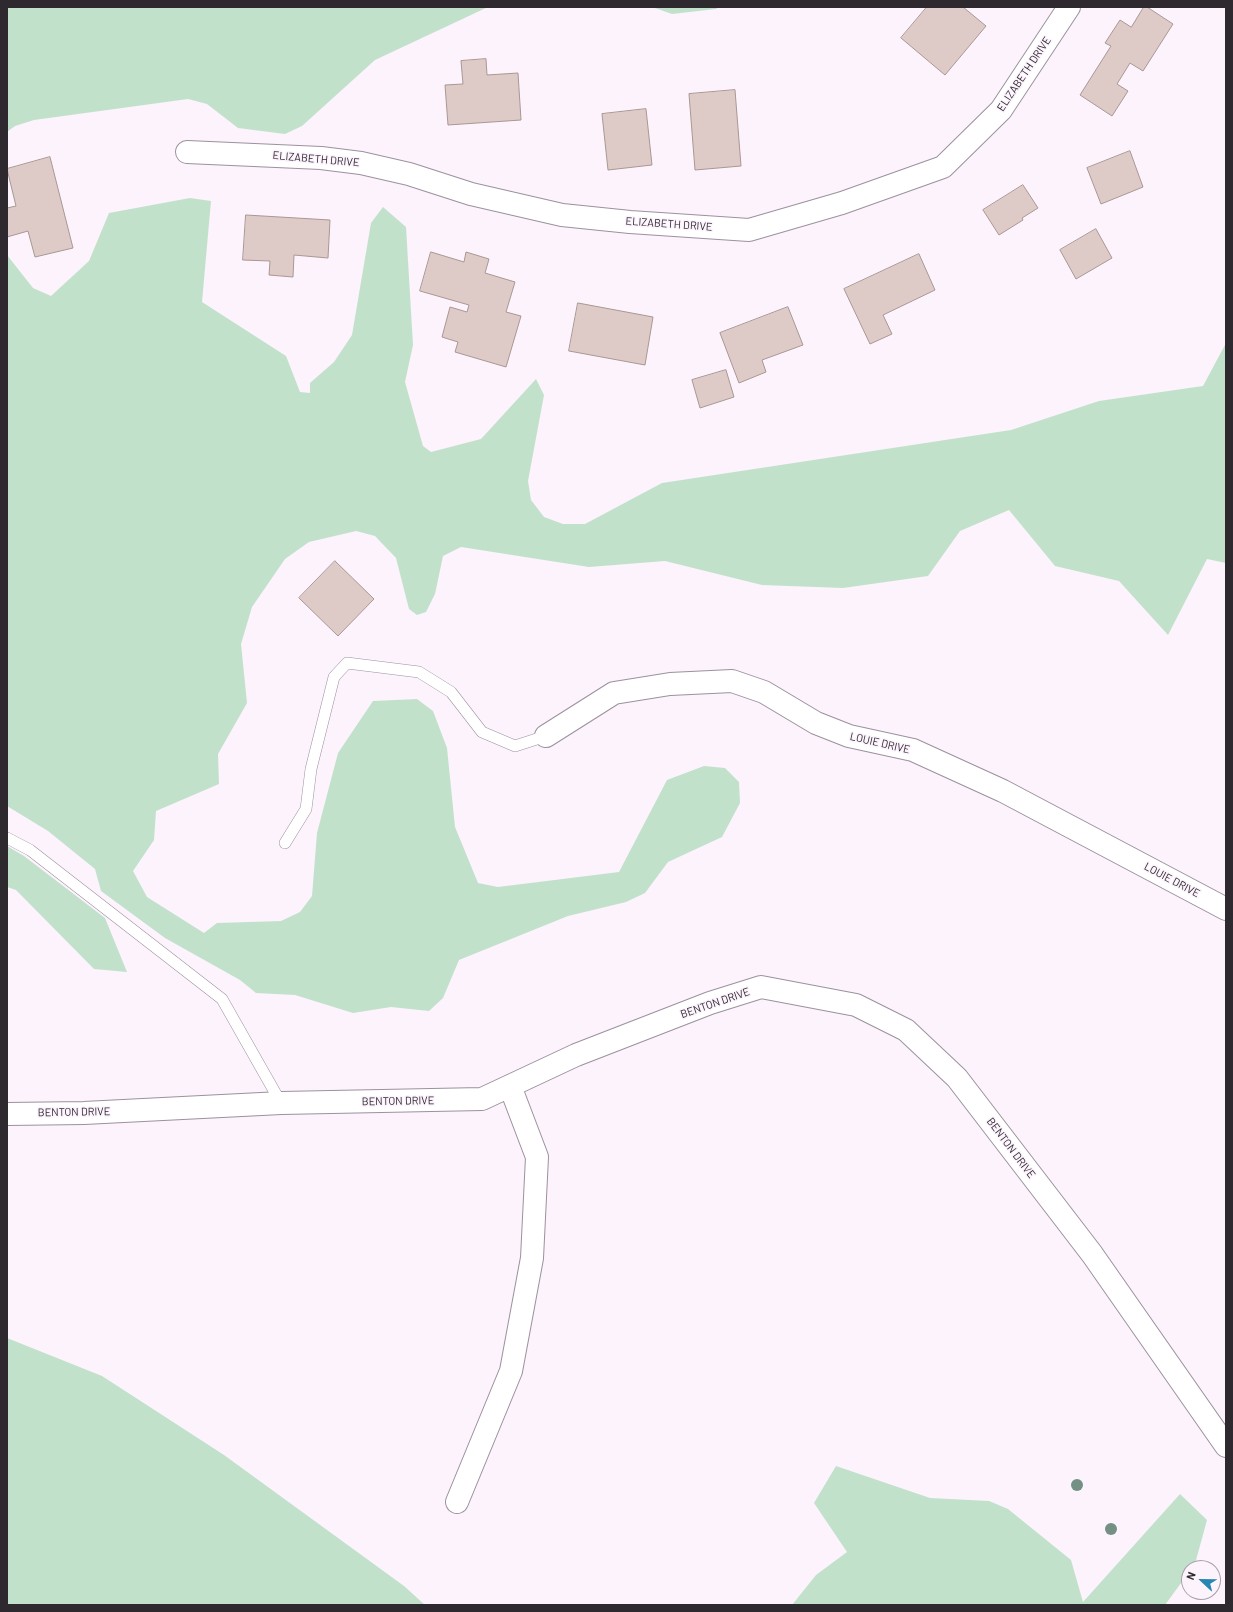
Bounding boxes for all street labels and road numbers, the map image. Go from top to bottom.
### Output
street label: ELIZABETH DRIVE [994,34,1054,114]
street label: ELIZABETH DRIVE [272,149,360,169]
street label: ELIZABETH DRIVE [625,214,713,234]
street label: LOUIE DRIVE [849,730,911,756]
street label: LOUIE DRIVE [1142,860,1202,900]
street label: BENTON DRIVE [679,985,751,1021]
street label: BENTON DRIVE [362,1094,434,1108]
street label: BENTON DRIVE [38,1105,110,1119]
street label: BENTON DRIVE [984,1115,1038,1181]

